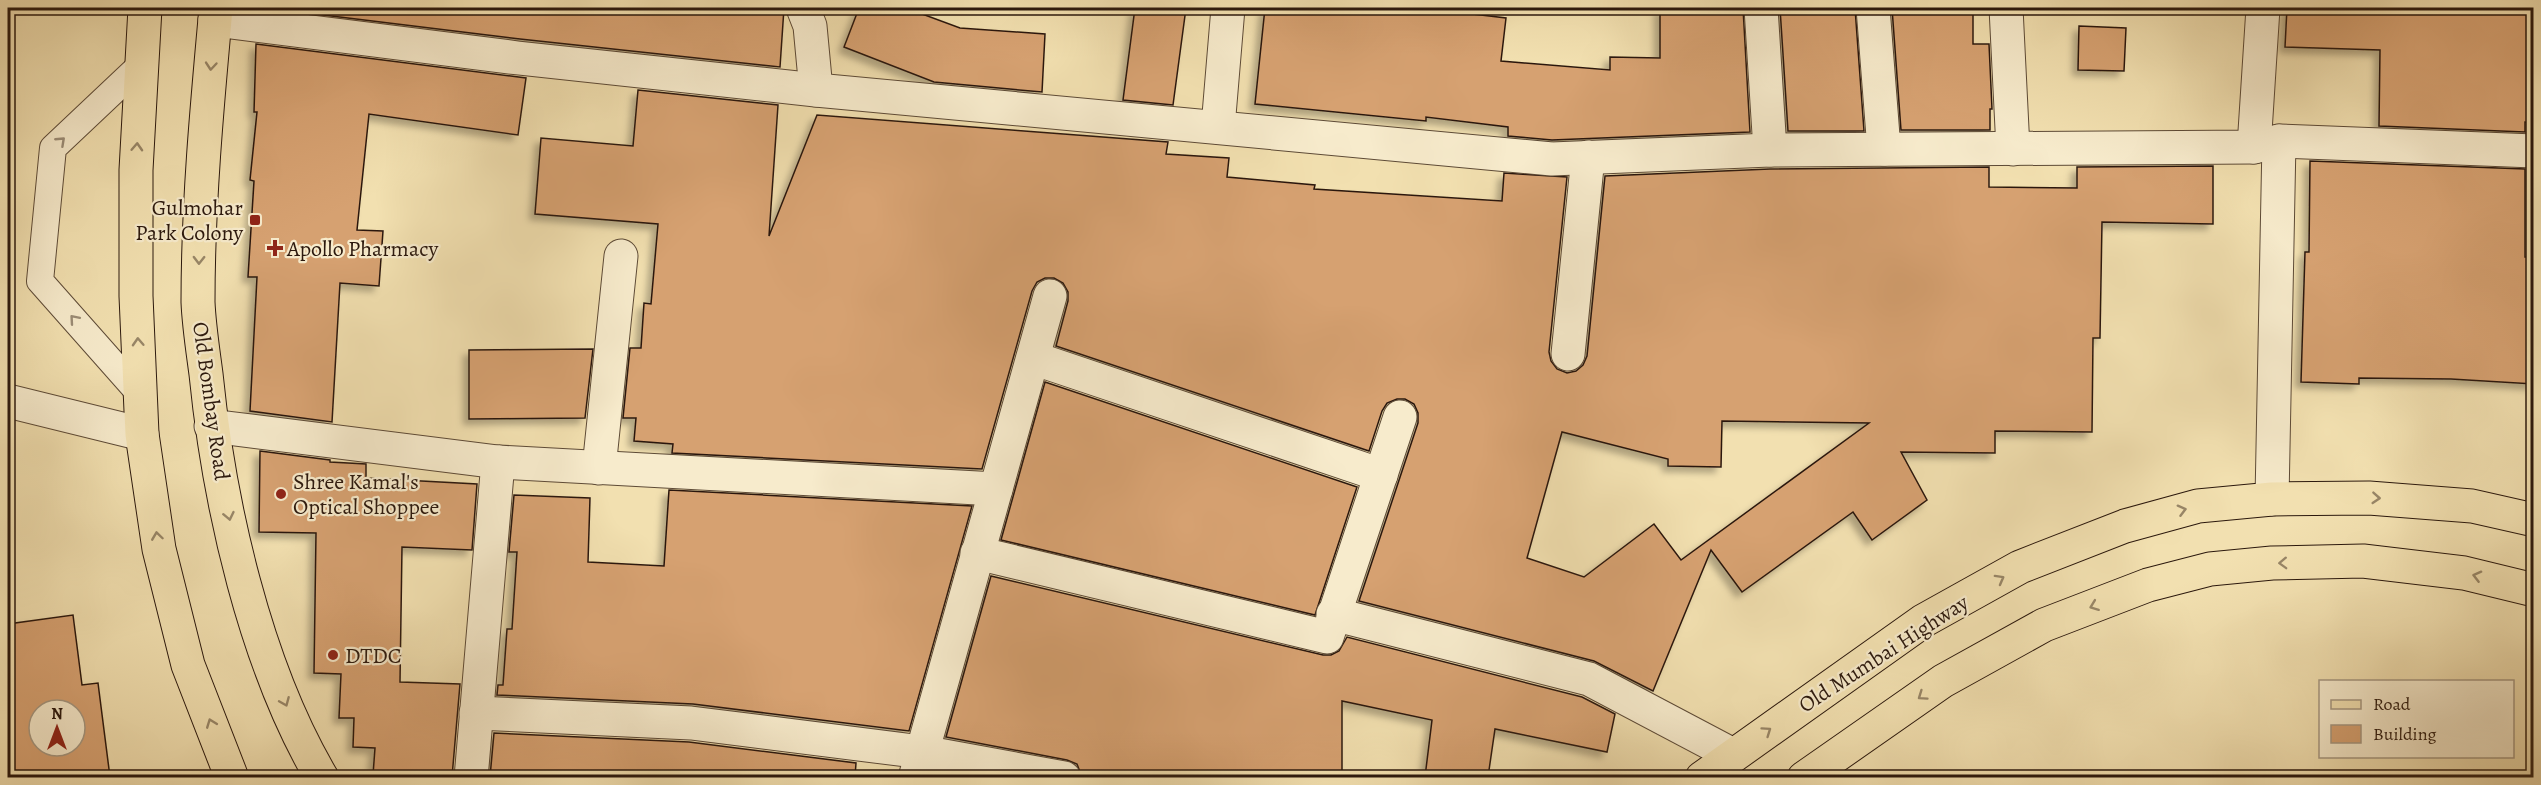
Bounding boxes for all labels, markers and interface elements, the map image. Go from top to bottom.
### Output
one-way arrow [205,61,218,70]
one-way arrow [53,137,64,148]
one-way arrow [130,143,143,152]
place label: Gulmohar Park Colony [135,193,243,248]
marker: Gulmohar Park Colony [248,213,262,227]
place label: Apollo Pharmacy [286,234,438,264]
marker: Apollo Pharmacy [268,241,282,255]
one-way arrow [193,256,205,265]
one-way arrow [70,315,81,326]
street label: Old Bombay Road [185,320,237,483]
one-way arrow [131,338,144,347]
place label: Shree Kamal's Optical Shoppee [293,467,439,522]
marker: Shree Kamal's Optical Shoppee [274,487,288,501]
one-way arrow [2371,492,2380,505]
one-way arrow [2176,505,2187,517]
one-way arrow [222,511,235,521]
one-way arrow [151,531,164,541]
one-way arrow [2278,556,2287,569]
one-way arrow [2472,571,2482,584]
one-way arrow [1994,574,2004,586]
street label: Old Mumbai Highway [1793,588,1974,720]
one-way arrow [2089,599,2100,611]
place label: DTDC [345,641,401,671]
marker: DTDC [326,648,340,662]
legend [2319,680,2514,758]
one-way arrow [1918,689,1929,700]
text: Road [2373,692,2411,716]
one-way arrow [278,696,290,707]
north arrow [27,698,87,758]
text: N [51,703,63,725]
one-way arrow [206,718,218,729]
text: Building [2373,722,2437,746]
one-way arrow [1760,727,1771,738]

